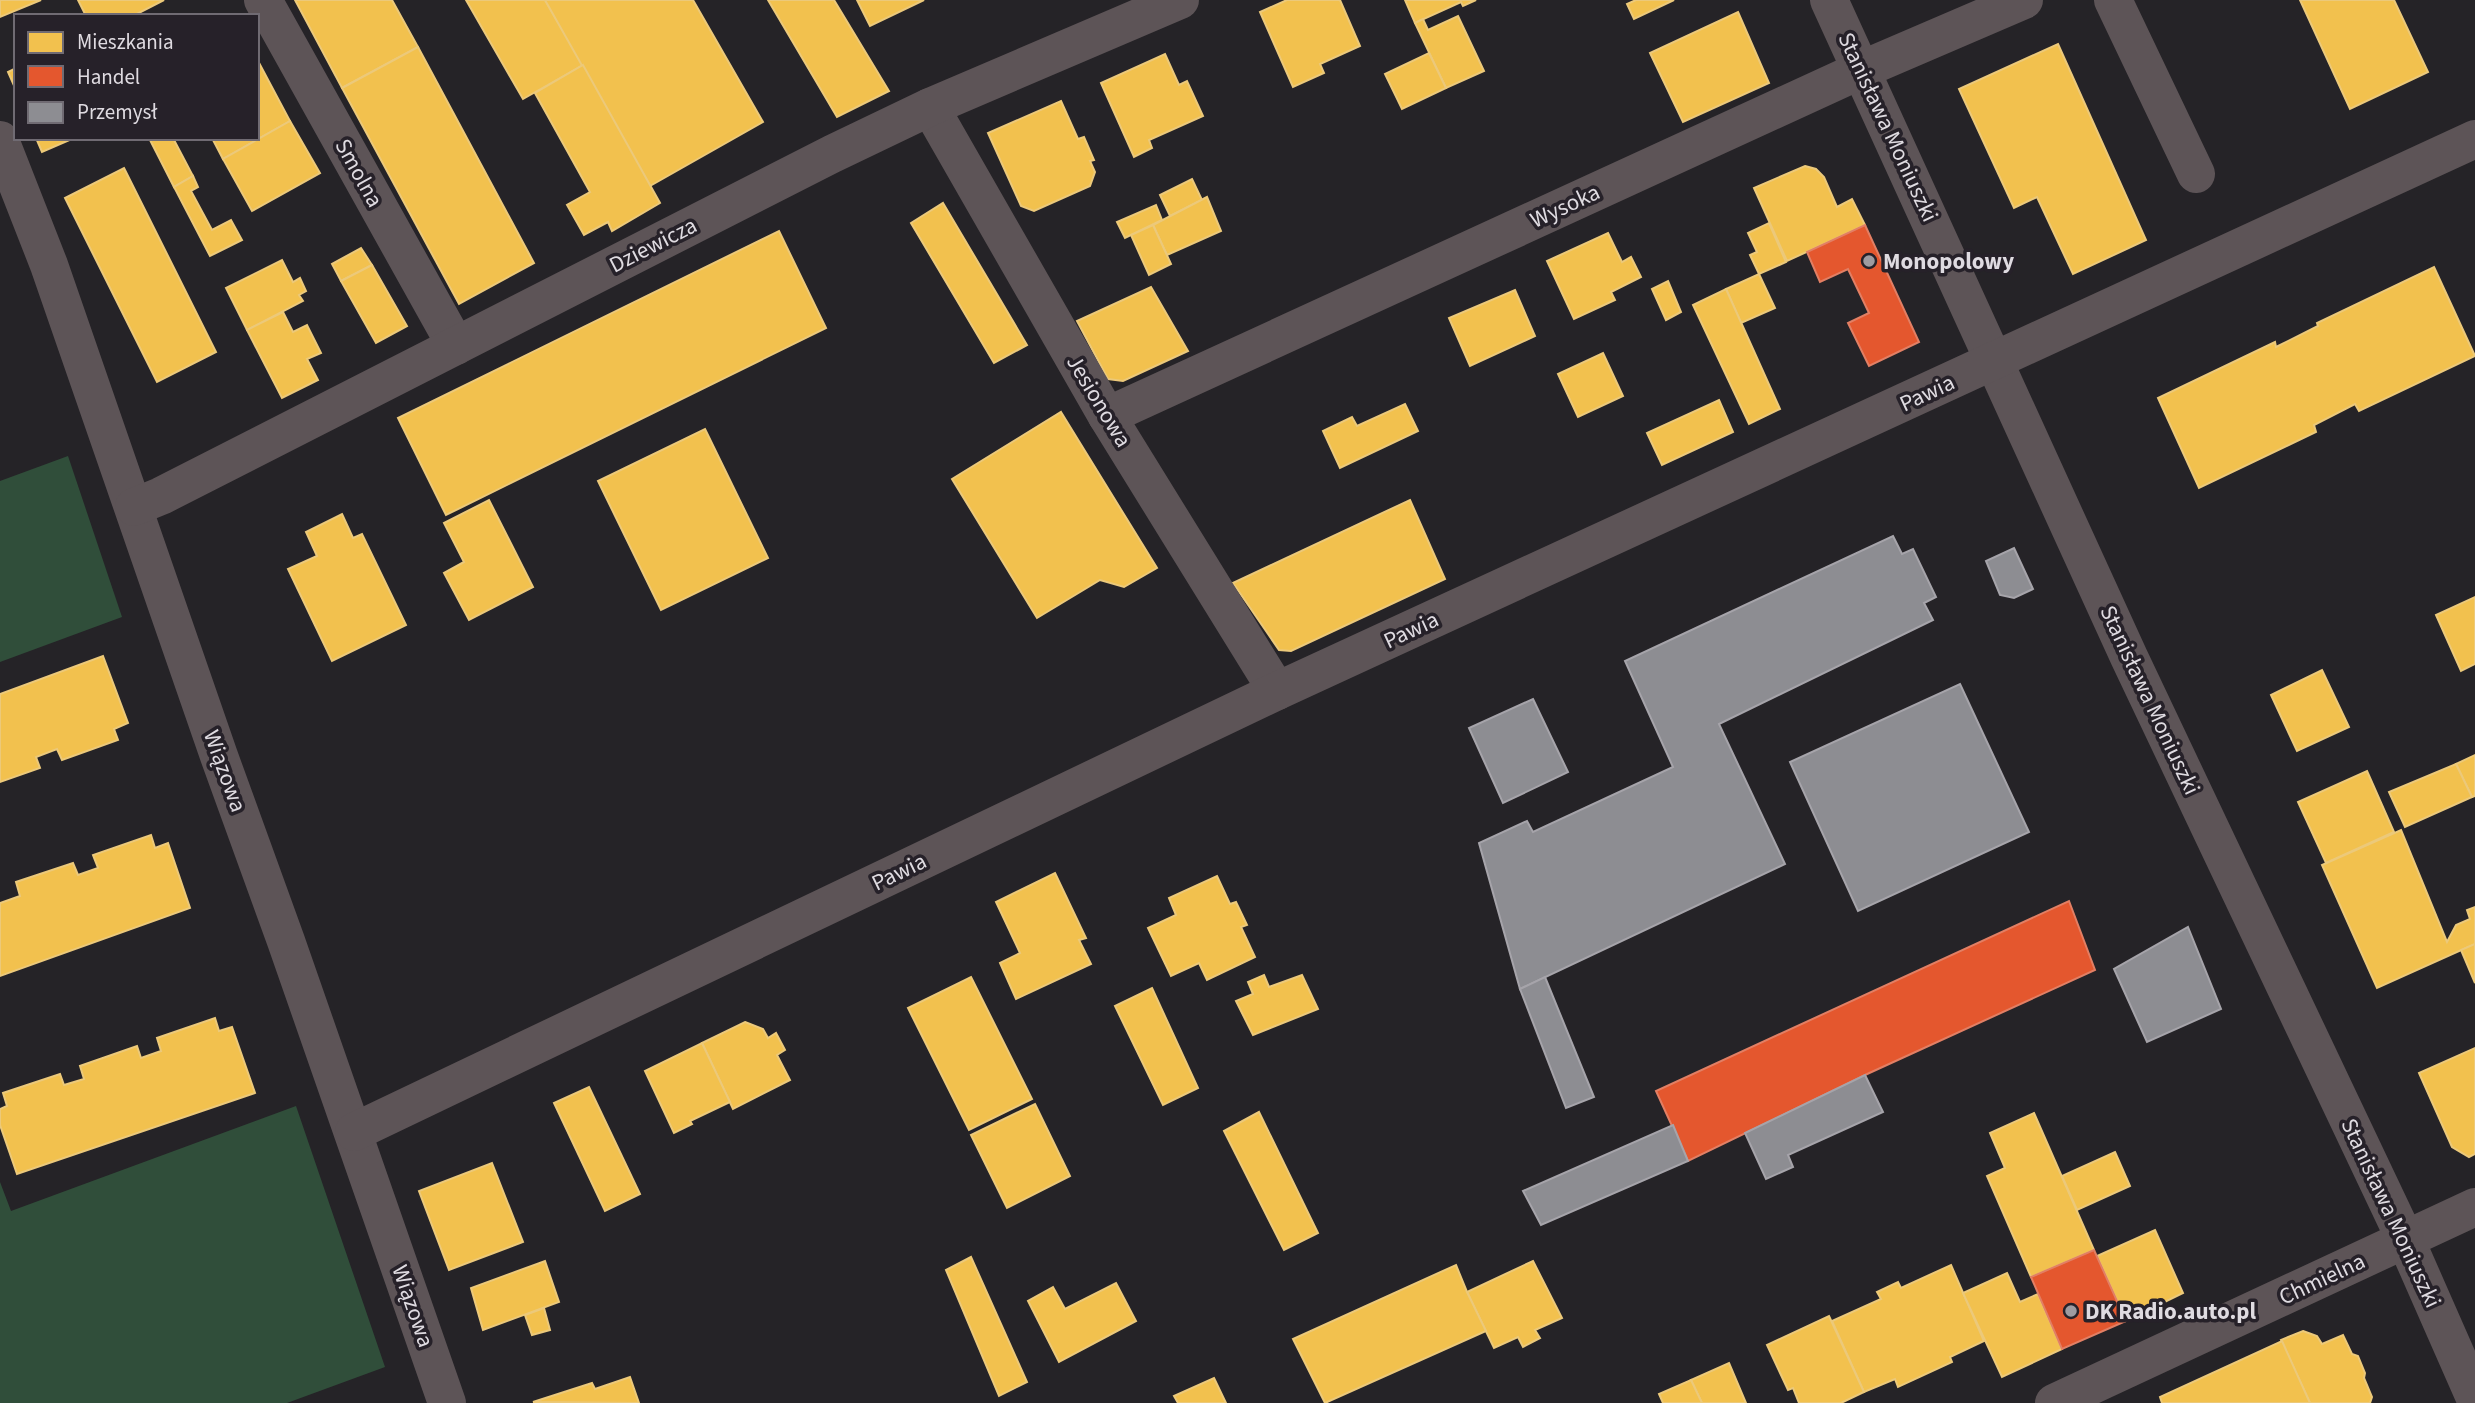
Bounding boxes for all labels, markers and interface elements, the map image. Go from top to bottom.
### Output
legend [14,14,259,140]
text: Mieszkania [77,27,174,57]
street label: Stanisława Moniuszki [1830,27,1946,227]
text: Handel [77,62,140,92]
text: Przemysł [77,97,158,127]
street label: Smolna [327,133,391,213]
street label: Wysoka [1525,175,1605,237]
street label: Dziewicza [603,209,703,281]
place label: Monopolowy [1883,245,2014,278]
marker: Monopolowy [1861,253,1877,269]
street label: Jesionowa [1058,348,1140,454]
street label: Pawia [1894,366,1960,420]
street label: Stanisława Moniuszki [2092,600,2208,800]
street label: Pawia [1378,603,1444,657]
street label: Wiązowa [195,725,255,817]
street label: Pawia [866,845,932,899]
street label: Stanisława Moniuszki [2333,1113,2449,1313]
street label: Chmielna [2273,1245,2371,1313]
street label: Wiązowa [384,1260,442,1352]
place label: DK Radio.auto.pl [2085,1295,2257,1328]
marker: DK Radio.auto.pl [2063,1303,2079,1319]

